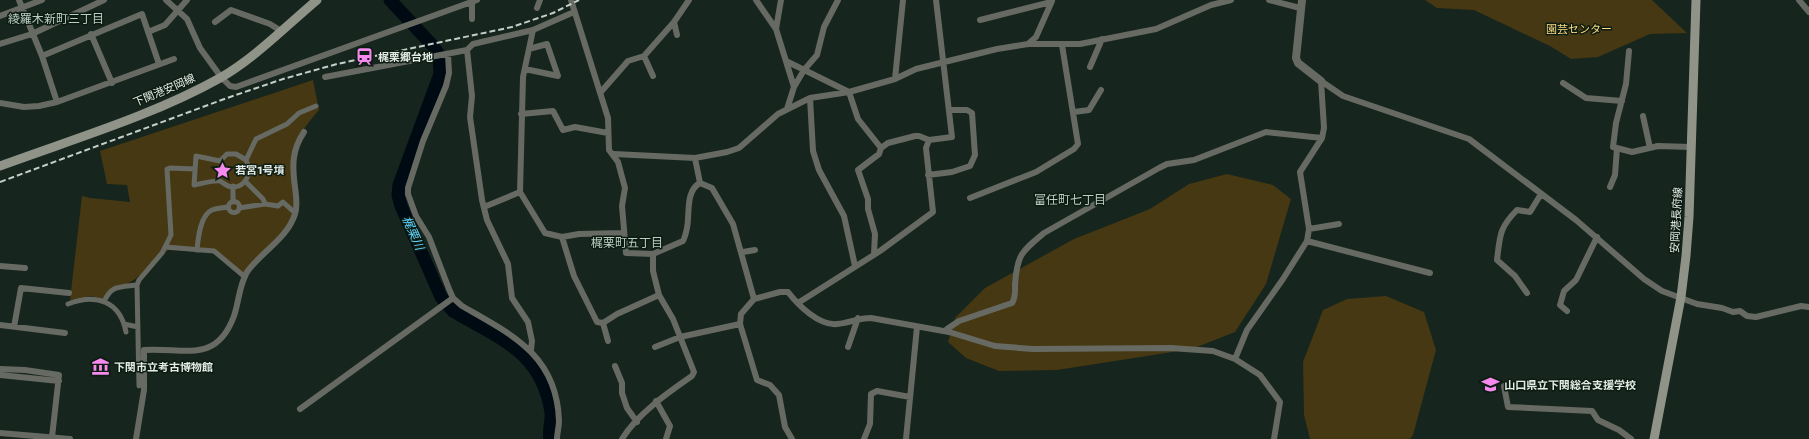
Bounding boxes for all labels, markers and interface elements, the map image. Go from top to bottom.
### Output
district label: 綾羅木新町三丁目 [8,10,104,28]
park label: 園芸センター [1546,21,1612,37]
station icon: 梶栗郷台地 [355,47,375,67]
place label: 梶栗郷台地 [378,49,433,65]
street label: 下関港安岡線 [130,70,198,110]
place icon: 若宮1号墳 [212,160,232,180]
place label: 若宮1号墳 [235,162,285,178]
street label: 安岡港長府線 [1666,187,1686,253]
district label: 富任町七丁目 [1034,191,1106,209]
water label: 梶栗川 [397,213,429,255]
district label: 梶栗町五丁目 [591,234,663,252]
museum icon: 下関市立考古博物館 [91,357,111,377]
place label: 下関市立考古博物館 [114,359,213,375]
school or university icon: 山口県立下関総合支援学校 [1481,375,1501,395]
place label: 山口県立下関総合支援学校 [1504,377,1636,393]

